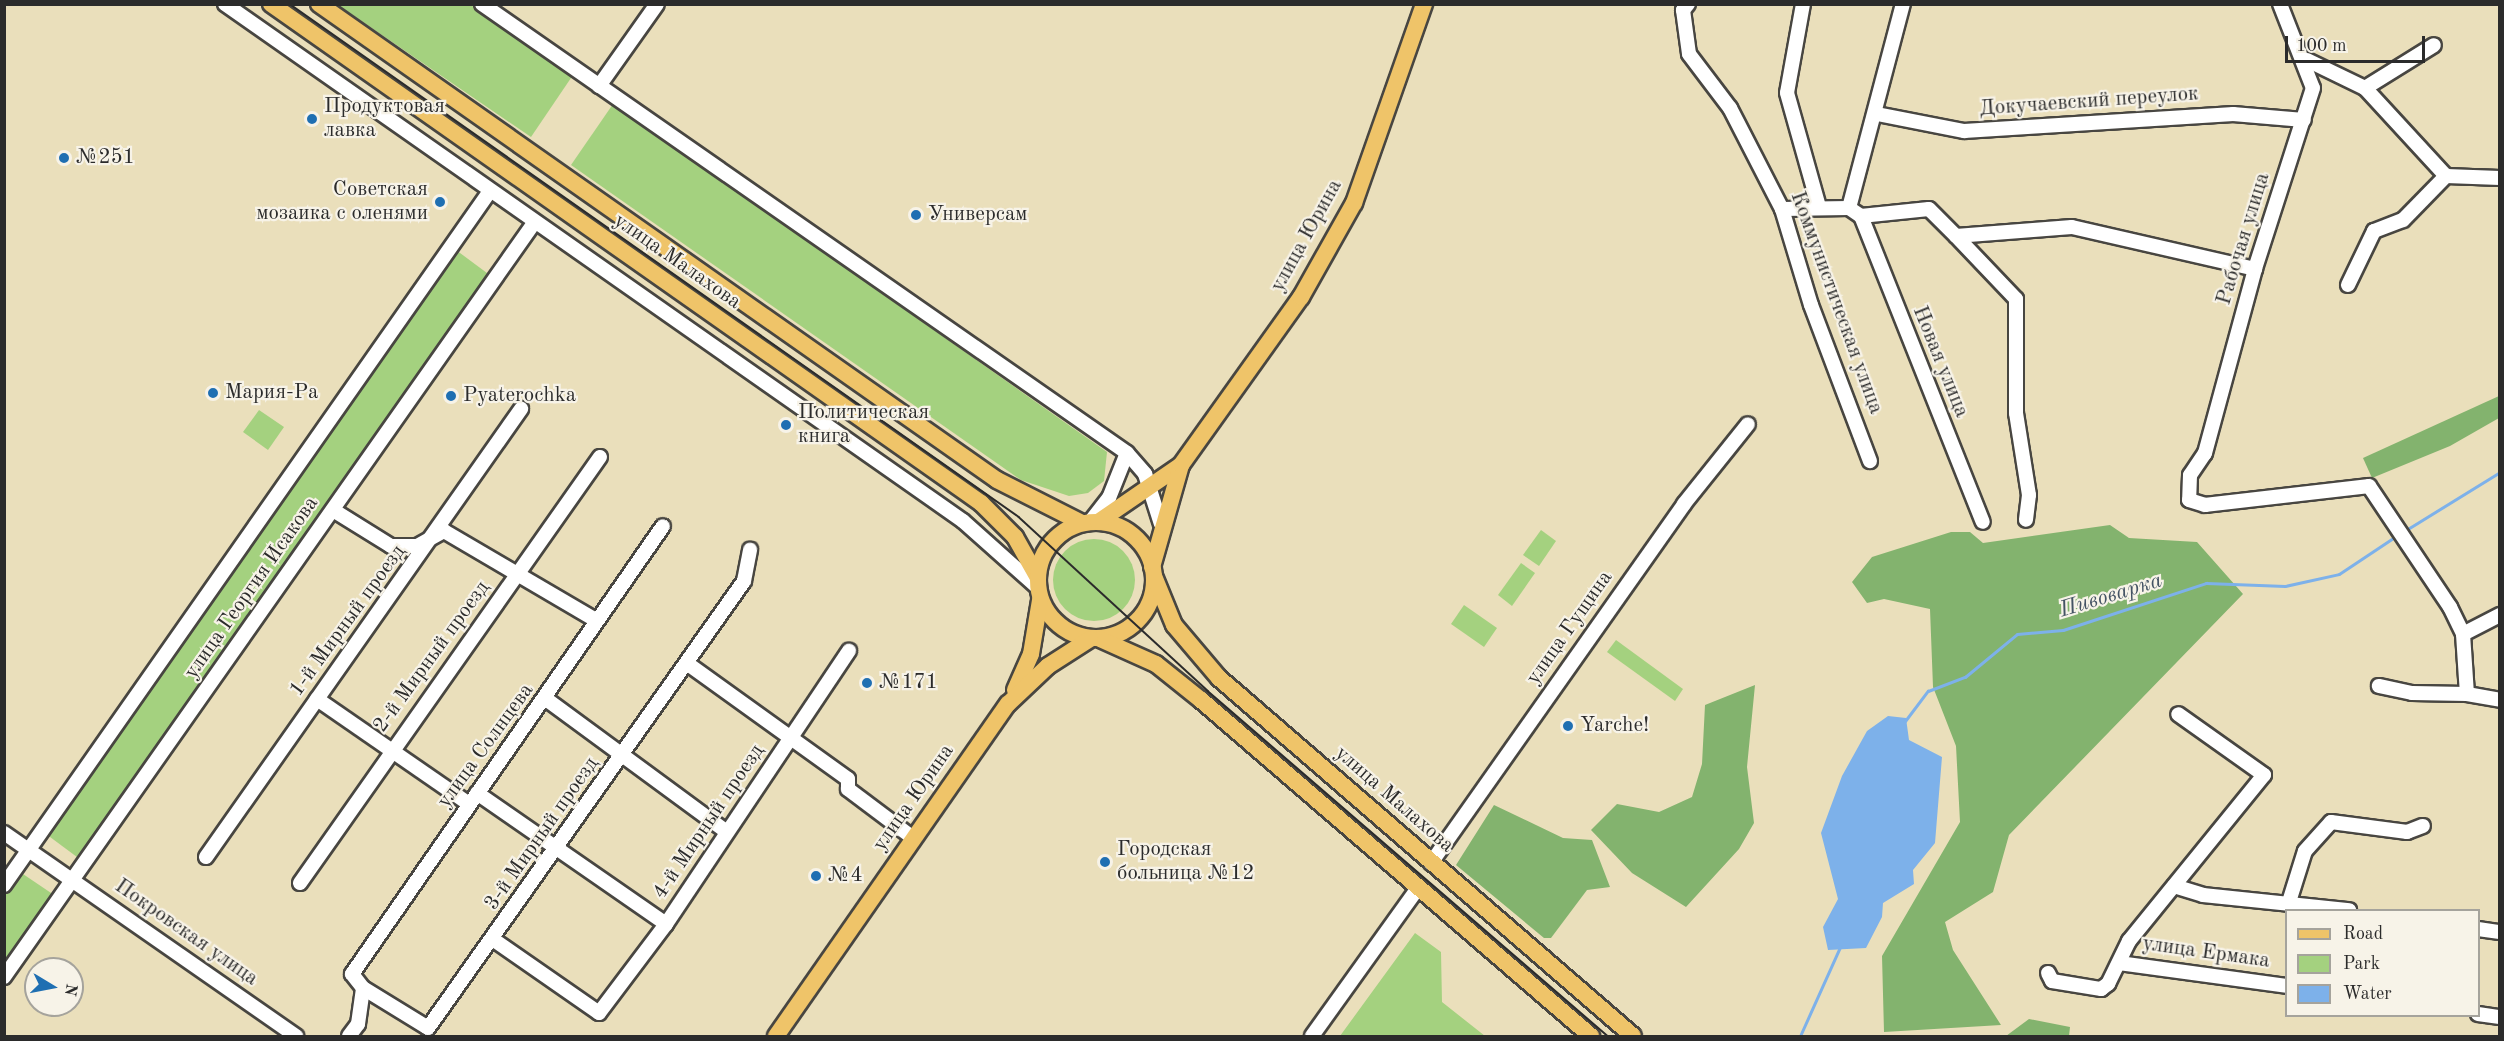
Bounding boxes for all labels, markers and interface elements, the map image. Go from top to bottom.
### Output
scale bar [2288,24,2428,62]
text: 100 m [2296,37,2347,55]
street label: Докучаевский переулок [1979,82,2199,122]
place label: Продуктовая лавка [324,94,445,144]
marker: Продуктовая лавка [305,112,319,126]
place label: №251 [76,145,135,171]
marker: №251 [57,151,71,165]
street label: Рабочая улица [2212,170,2276,308]
street label: улица Юрина [1266,175,1348,297]
place label: Советская мозаика с оленями [256,177,428,227]
street label: Коммунистическая улица [1784,188,1888,418]
marker: Советская мозаика с оленями [433,195,447,209]
place label: Универсам [928,202,1027,228]
marker: Универсам [909,208,923,222]
street label: улица Малахова [608,209,746,315]
street label: Новая улица [1906,303,1974,421]
place label: Мария-Ра [225,380,318,406]
place label: Pyaterochka [463,383,576,409]
marker: Мария-Ра [206,386,220,400]
marker: Pyaterochka [444,389,458,403]
place label: Политическая книга [798,400,929,450]
marker: Политическая книга [779,418,793,432]
street label: улица Георгия Исакова [179,492,325,684]
street label: 1-й Мирный проезд [285,540,411,702]
street label: улица Гущина [1521,566,1619,690]
water label: Пивоварка [2056,568,2166,624]
street label: 2-й Мирный проезд [369,576,495,738]
place label: №171 [879,670,938,696]
marker: №171 [860,676,874,690]
street label: улица Солнцева [432,679,540,813]
place label: Yarche! [1580,713,1649,739]
marker: Yarche! [1561,719,1575,733]
street label: 4-й Мирный проезд [648,740,770,904]
street label: улица Юрина [868,740,960,856]
street label: улица Малахова [1329,741,1459,859]
street label: 3-й Мирный проезд [480,753,604,915]
place label: Городская больница №12 [1117,837,1254,887]
marker: Городская больница №12 [1098,855,1112,869]
place label: №4 [828,863,863,889]
marker: №4 [809,869,823,883]
street label: Покровская улица [109,874,263,992]
legend [2285,909,2480,1017]
text: Road [2343,925,2383,943]
street label: улица Ермака [2141,932,2271,974]
text: Park [2343,955,2380,973]
north arrow [24,957,84,1017]
text: N [61,982,79,997]
text: Water [2343,985,2392,1003]

